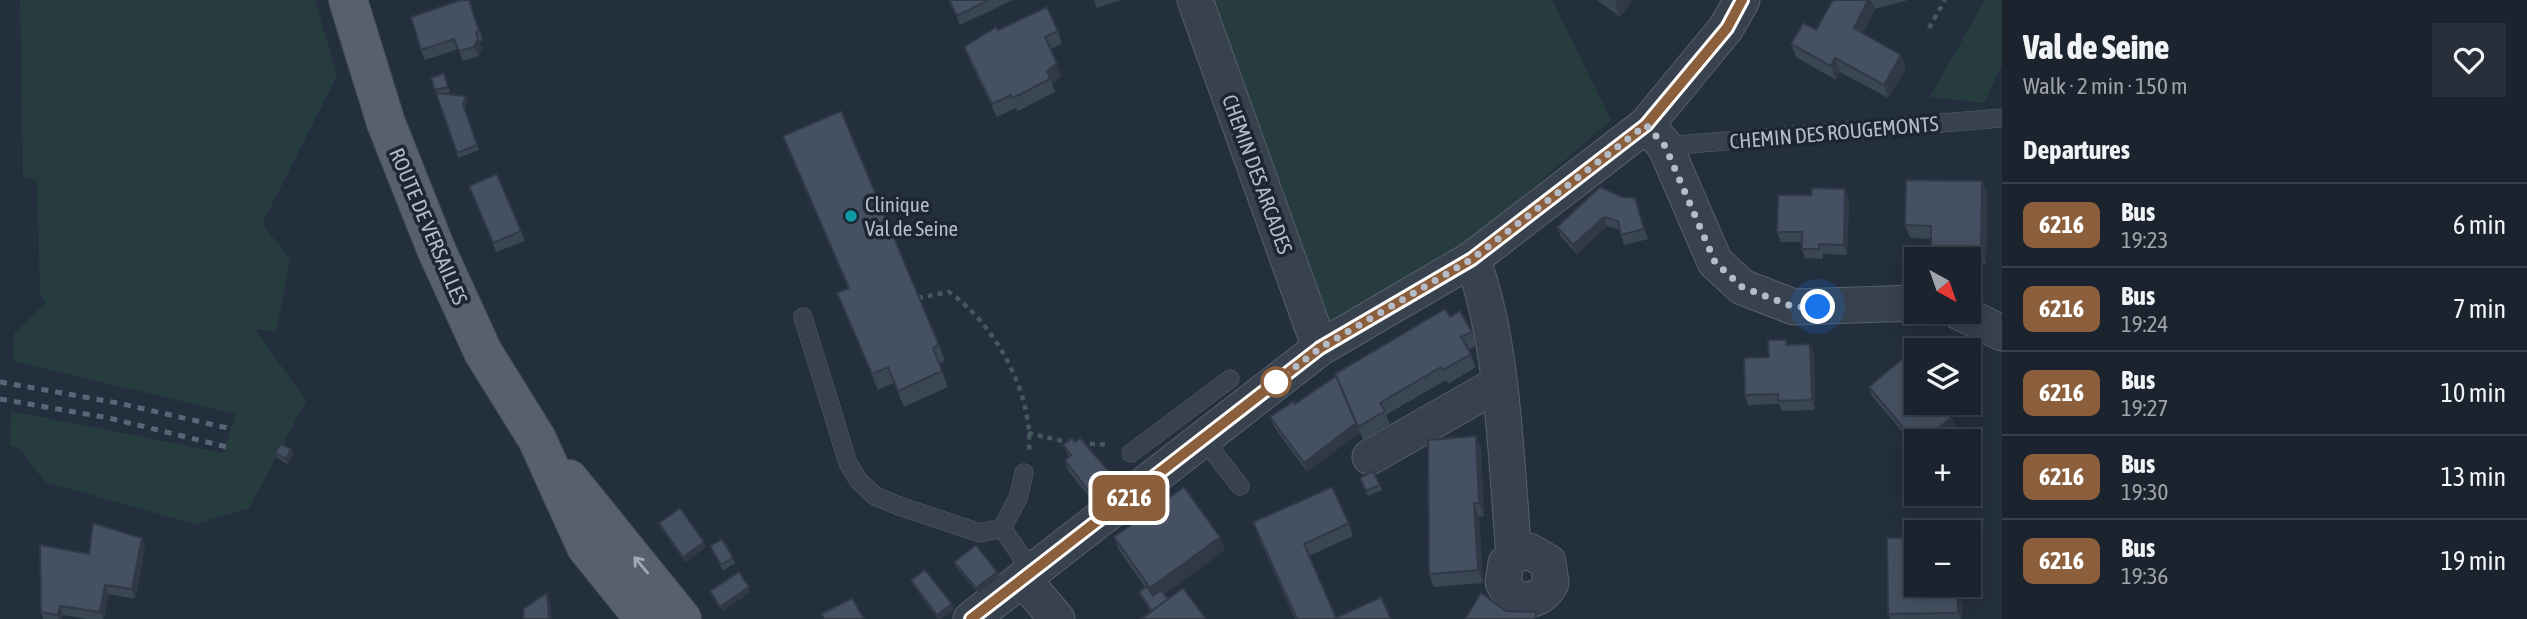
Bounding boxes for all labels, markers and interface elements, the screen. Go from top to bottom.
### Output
button: heart [2432,23,2506,97]
text: Val de Seine [2023,28,2169,66]
text: Walk · 2 min · 150 m [2023,73,2187,99]
street label: CHEMIN DES ARCADES [1218,91,1298,257]
street label: CHEMIN DES ROUGEMONTS [1729,111,1940,153]
text: Departures [2023,135,2130,165]
street label: ROUTE DE VERSAILLES [385,144,473,308]
place label: Clinique Val de Seine [865,192,958,240]
text: Bus [2121,197,2155,227]
marker: Clinique Val de Seine [843,208,859,224]
text: 6 min [2453,210,2506,240]
text: 6216 [2039,211,2084,238]
text: 19:23 [2121,227,2168,253]
north arrow [1904,247,1981,324]
map controls [1904,247,1981,597]
text: Bus [2121,281,2155,311]
your location [1800,289,1835,324]
text: 7 min [2453,294,2506,324]
text: 6216 [2039,295,2084,322]
text: 19:24 [2121,311,2168,337]
button: layers [1904,338,1981,415]
text: Bus [2121,365,2155,395]
unlabelled marker [1261,367,1291,397]
text: 10 min [2441,378,2506,408]
text: 6216 [2039,379,2084,406]
text: 19:27 [2121,395,2168,421]
button: + [1904,429,1981,506]
text: Bus [2121,449,2155,479]
text: 13 min [2441,462,2506,492]
text: 6216 [2039,463,2084,490]
line badge: 6216 [1080,475,1178,521]
text: 19:30 [2121,479,2168,505]
text: 6216 [1106,484,1152,511]
button: − [1904,520,1981,597]
text: Bus [2121,533,2155,563]
text: 19 min [2441,546,2506,576]
text: 6216 [2039,547,2084,574]
one-way arrow [633,556,649,574]
text: 19:36 [2121,563,2168,589]

